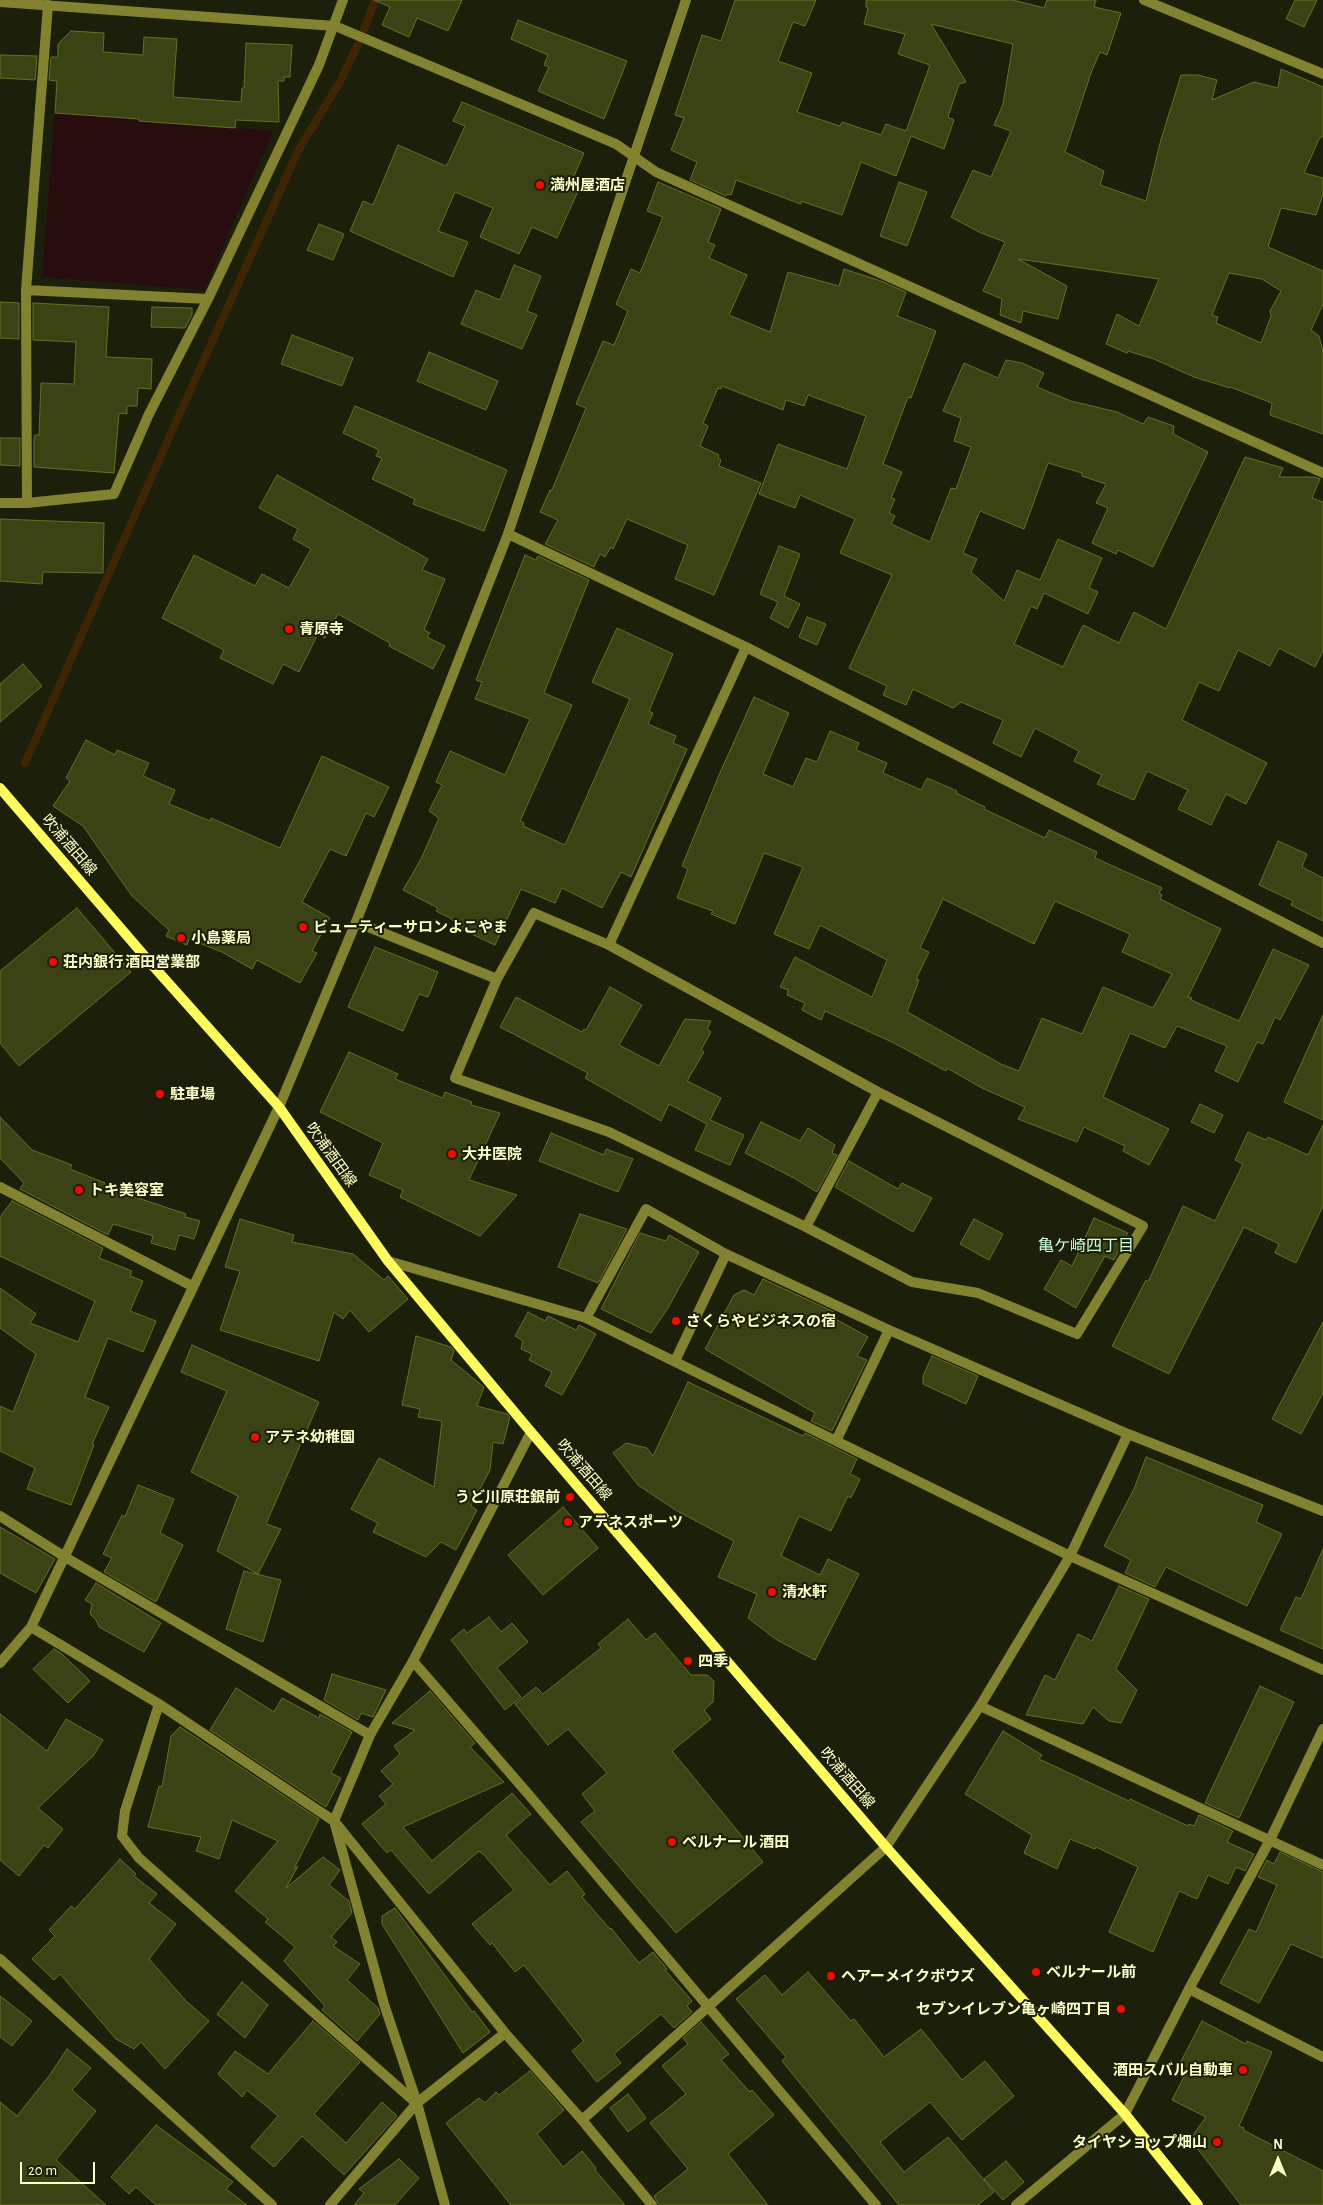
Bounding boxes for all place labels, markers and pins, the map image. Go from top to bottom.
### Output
place label: 満州屋酒店 [550,176,625,194]
marker: 満州屋酒店 [534,179,546,191]
place label: 青原寺 [299,620,344,638]
marker: 青原寺 [283,623,295,635]
place label: ビューティーサロンよこやま [313,918,508,936]
marker: ビューティーサロンよこやま [297,921,309,933]
place label: 小島薬局 [191,929,251,947]
marker: 小島薬局 [175,932,187,944]
place label: 荘内銀行 酒田営業部 [63,953,200,971]
marker: 荘内銀行 酒田営業部 [47,956,59,968]
place label: 駐車場 [170,1085,215,1103]
marker: 駐車場 [154,1088,166,1100]
place label: 大井医院 [462,1145,522,1163]
marker: 大井医院 [446,1148,458,1160]
place label: トキ美容室 [89,1181,164,1199]
marker: トキ美容室 [73,1184,85,1196]
place label: さくらやビジネスの宿 [686,1312,836,1330]
marker: さくらやビジネスの宿 [670,1315,682,1327]
place label: アテネ幼稚園 [265,1428,355,1446]
marker: アテネ幼稚園 [249,1431,261,1443]
place label: うど川原荘銀前 [455,1488,560,1506]
marker: うど川原荘銀前 [564,1491,576,1503]
place label: アテネスポーツ [578,1513,683,1531]
marker: アテネスポーツ [562,1516,574,1528]
place label: 清水軒 [782,1583,827,1601]
marker: 清水軒 [766,1586,778,1598]
place label: 四季 [698,1652,728,1670]
marker: 四季 [682,1655,694,1667]
place label: ベルナール 酒田 [682,1833,789,1851]
marker: ベルナール 酒田 [666,1836,678,1848]
place label: ベルナール前 [1046,1963,1136,1981]
marker: ベルナール前 [1030,1966,1042,1978]
place label: ヘアーメイクボウズ [841,1967,975,1985]
marker: ヘアーメイクボウズ [825,1970,837,1982]
place label: セブンイレブン亀ヶ崎四丁目 [916,2000,1111,2018]
marker: セブンイレブン亀ヶ崎四丁目 [1115,2003,1127,2015]
place label: 酒田スバル自動車 [1113,2061,1233,2079]
marker: 酒田スバル自動車 [1237,2064,1249,2076]
place label: タイヤショップ畑山 [1072,2133,1207,2151]
marker: タイヤショップ畑山 [1211,2136,1223,2148]

